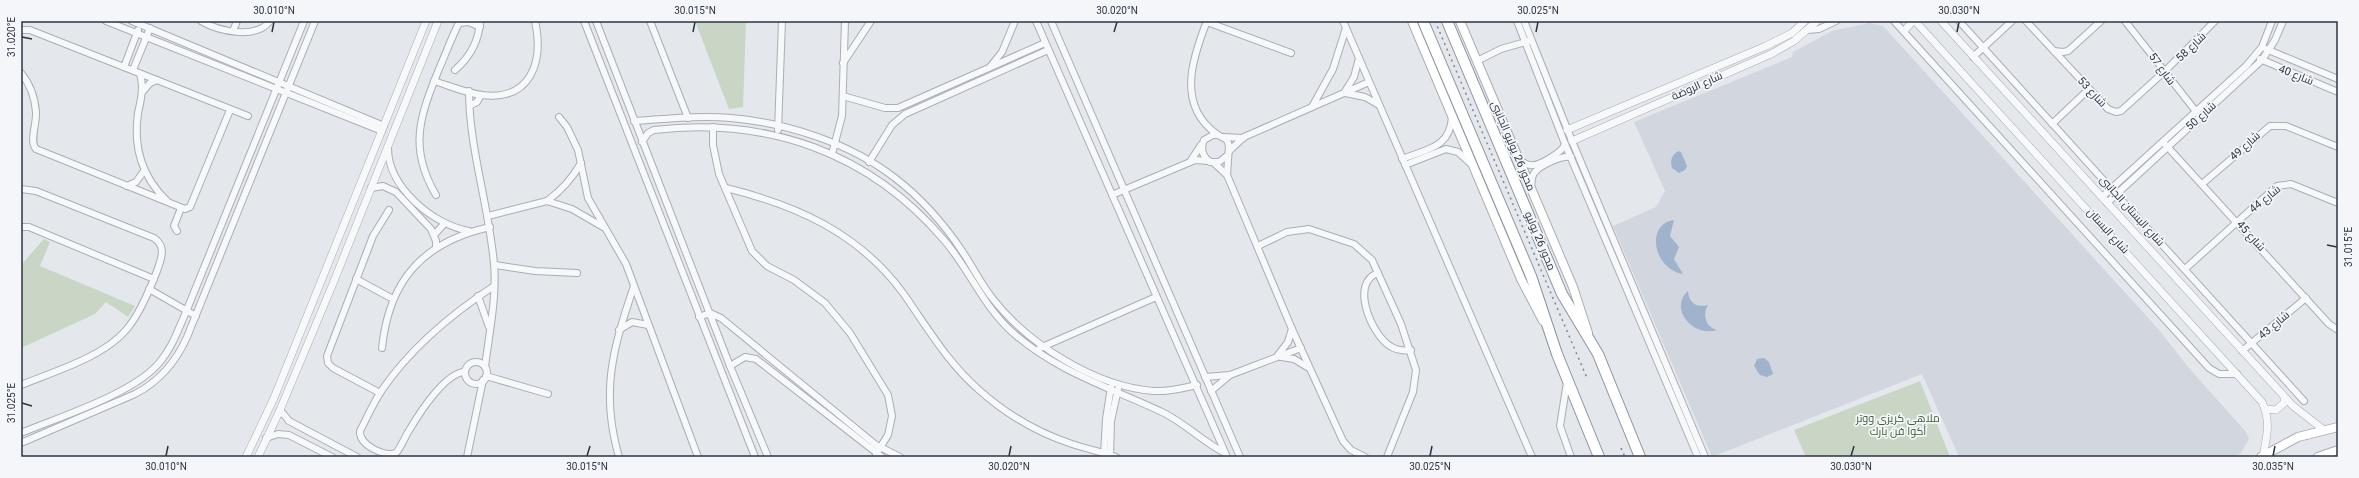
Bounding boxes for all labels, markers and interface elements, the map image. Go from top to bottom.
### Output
text: 30.010°N [253,5,295,16]
text: 30.015°N [674,5,716,16]
text: 30.020°N [1096,5,1138,16]
text: 30.025°N [1517,5,1559,16]
text: 30.030°N [1938,5,1980,16]
text: 31.020°E [6,17,17,57]
street label: شارع 58 [2173,30,2209,65]
street label: شارع 57 [2145,50,2178,88]
street label: شارع 40 [2276,62,2315,89]
street label: شارع الروضة [1669,69,1725,104]
street label: شارع 53 [2074,74,2109,110]
street label: محور 26 يوليو الجانبى [1488,99,1538,193]
street label: شارع 50 [2183,99,2220,134]
street label: شارع 49 [2227,129,2264,164]
street label: شارع البستان الجانبى [2097,173,2167,249]
street label: شارع 44 [2247,182,2284,216]
street label: شارع البستان [2084,206,2132,256]
street label: محور 26 يوليو [1522,210,1558,272]
street label: شارع 45 [2233,218,2268,255]
text: 31.015°E [2343,227,2354,267]
street label: شارع 43 [2256,308,2293,342]
text: 31.025°E [6,383,17,423]
park label: ملاهى كريزى ووتر أكوا فن بارك [1855,412,1940,438]
text: 30.010°N [145,461,187,472]
text: 30.015°N [566,461,608,472]
text: 30.020°N [988,461,1030,472]
text: 30.025°N [1409,461,1451,472]
text: 30.030°N [1830,461,1872,472]
text: 30.035°N [2252,461,2294,472]

